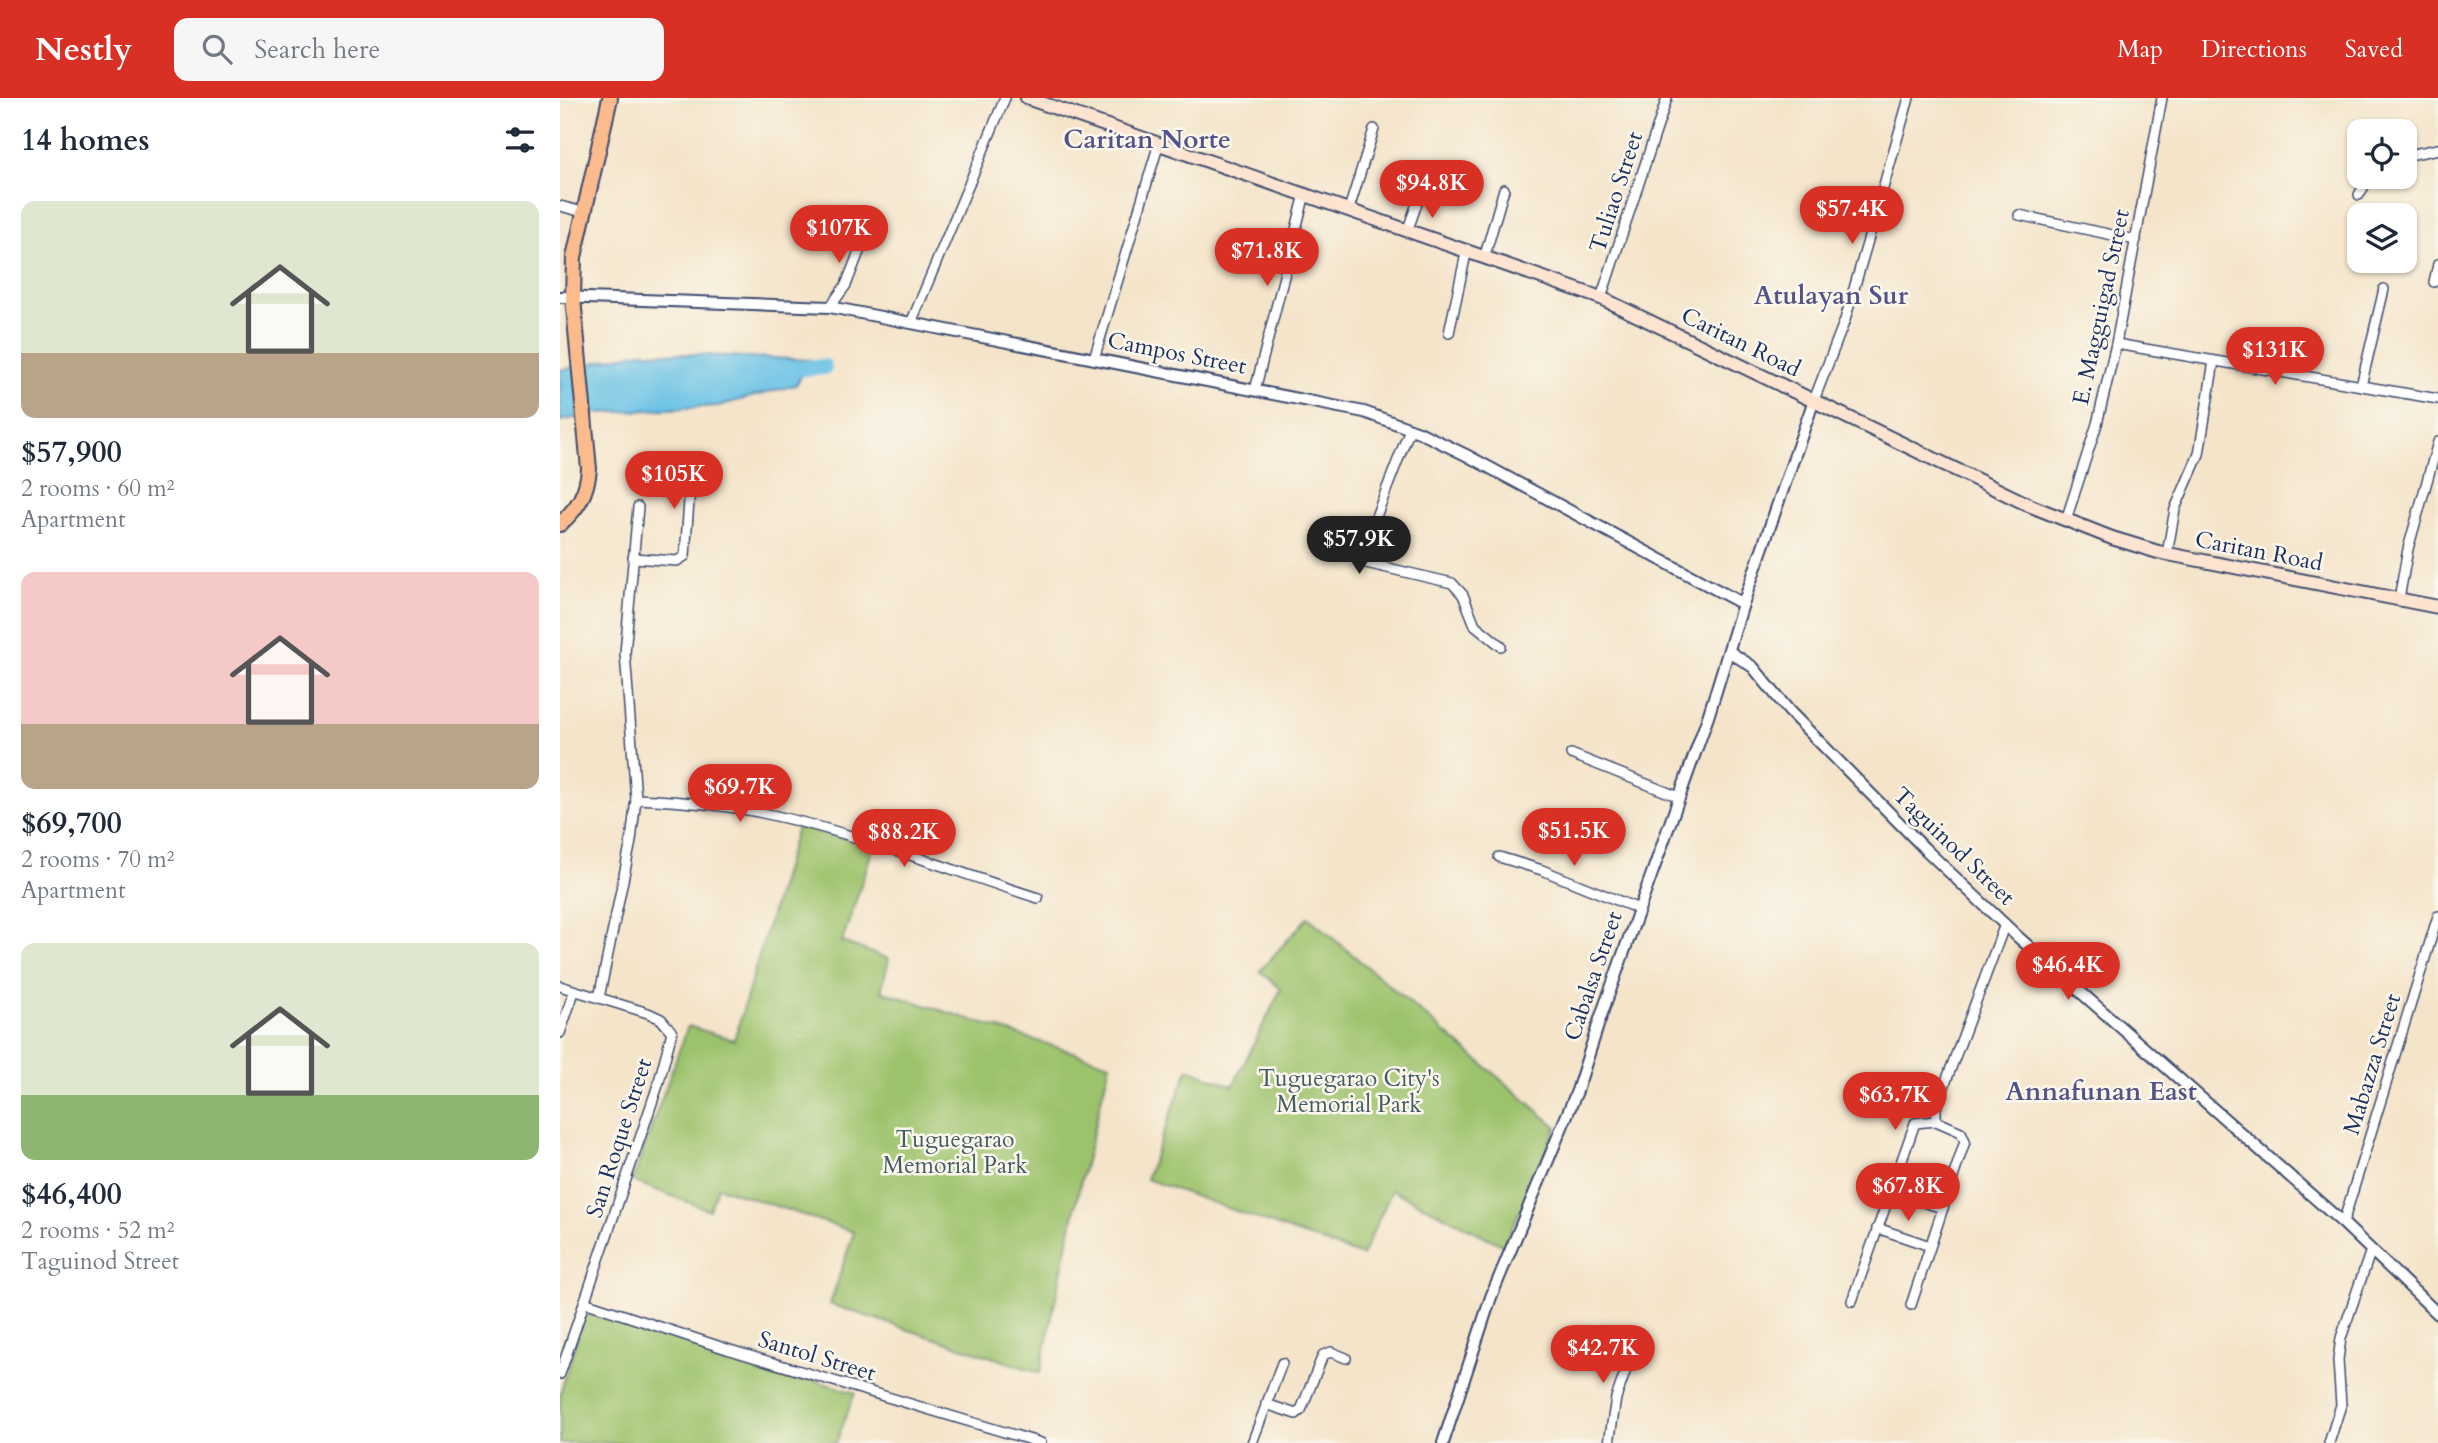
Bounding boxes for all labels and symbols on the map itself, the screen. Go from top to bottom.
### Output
district label: Caritan Norte [1063,122,1231,157]
street label: Tuliao Street [1582,127,1650,257]
pin: $94.8K [1375,160,1489,220]
pin: $57.4K [1795,186,1909,246]
pin: $107K [790,206,888,265]
street label: E. Magguigad Street [2065,206,2137,408]
pin: $71.8K [1210,228,1324,288]
district label: Atulayan Sur [1754,278,1909,313]
street label: Caritan Road [1676,300,1807,385]
street label: Campos Street [1105,324,1249,382]
pin: $131K [2226,328,2324,387]
pin: $105K [625,452,723,511]
pin: $57.9K [1302,517,1416,576]
street label: Caritan Road [2193,523,2326,579]
pin: $69.7K [683,764,797,824]
street label: Taguinod Street [1886,780,2022,912]
pin: $51.5K [1517,808,1631,868]
pin: $88.2K [847,810,961,869]
street label: Cabalsa Street [1556,907,1630,1045]
pin: $46.4K [2011,942,2125,1002]
street label: Mabazza Street [2336,990,2408,1138]
street label: San Roque Street [579,1054,659,1222]
park label: Tuguegarao City's Memorial Park [1258,1063,1440,1120]
pin: $63.7K [1838,1072,1952,1132]
district label: Annafunan East [2005,1074,2197,1109]
park label: Tuguegarao Memorial Park [882,1124,1028,1181]
pin: $67.8K [1851,1164,1965,1223]
street label: Santol Street [754,1323,880,1389]
pin: $42.7K [1546,1326,1660,1385]

